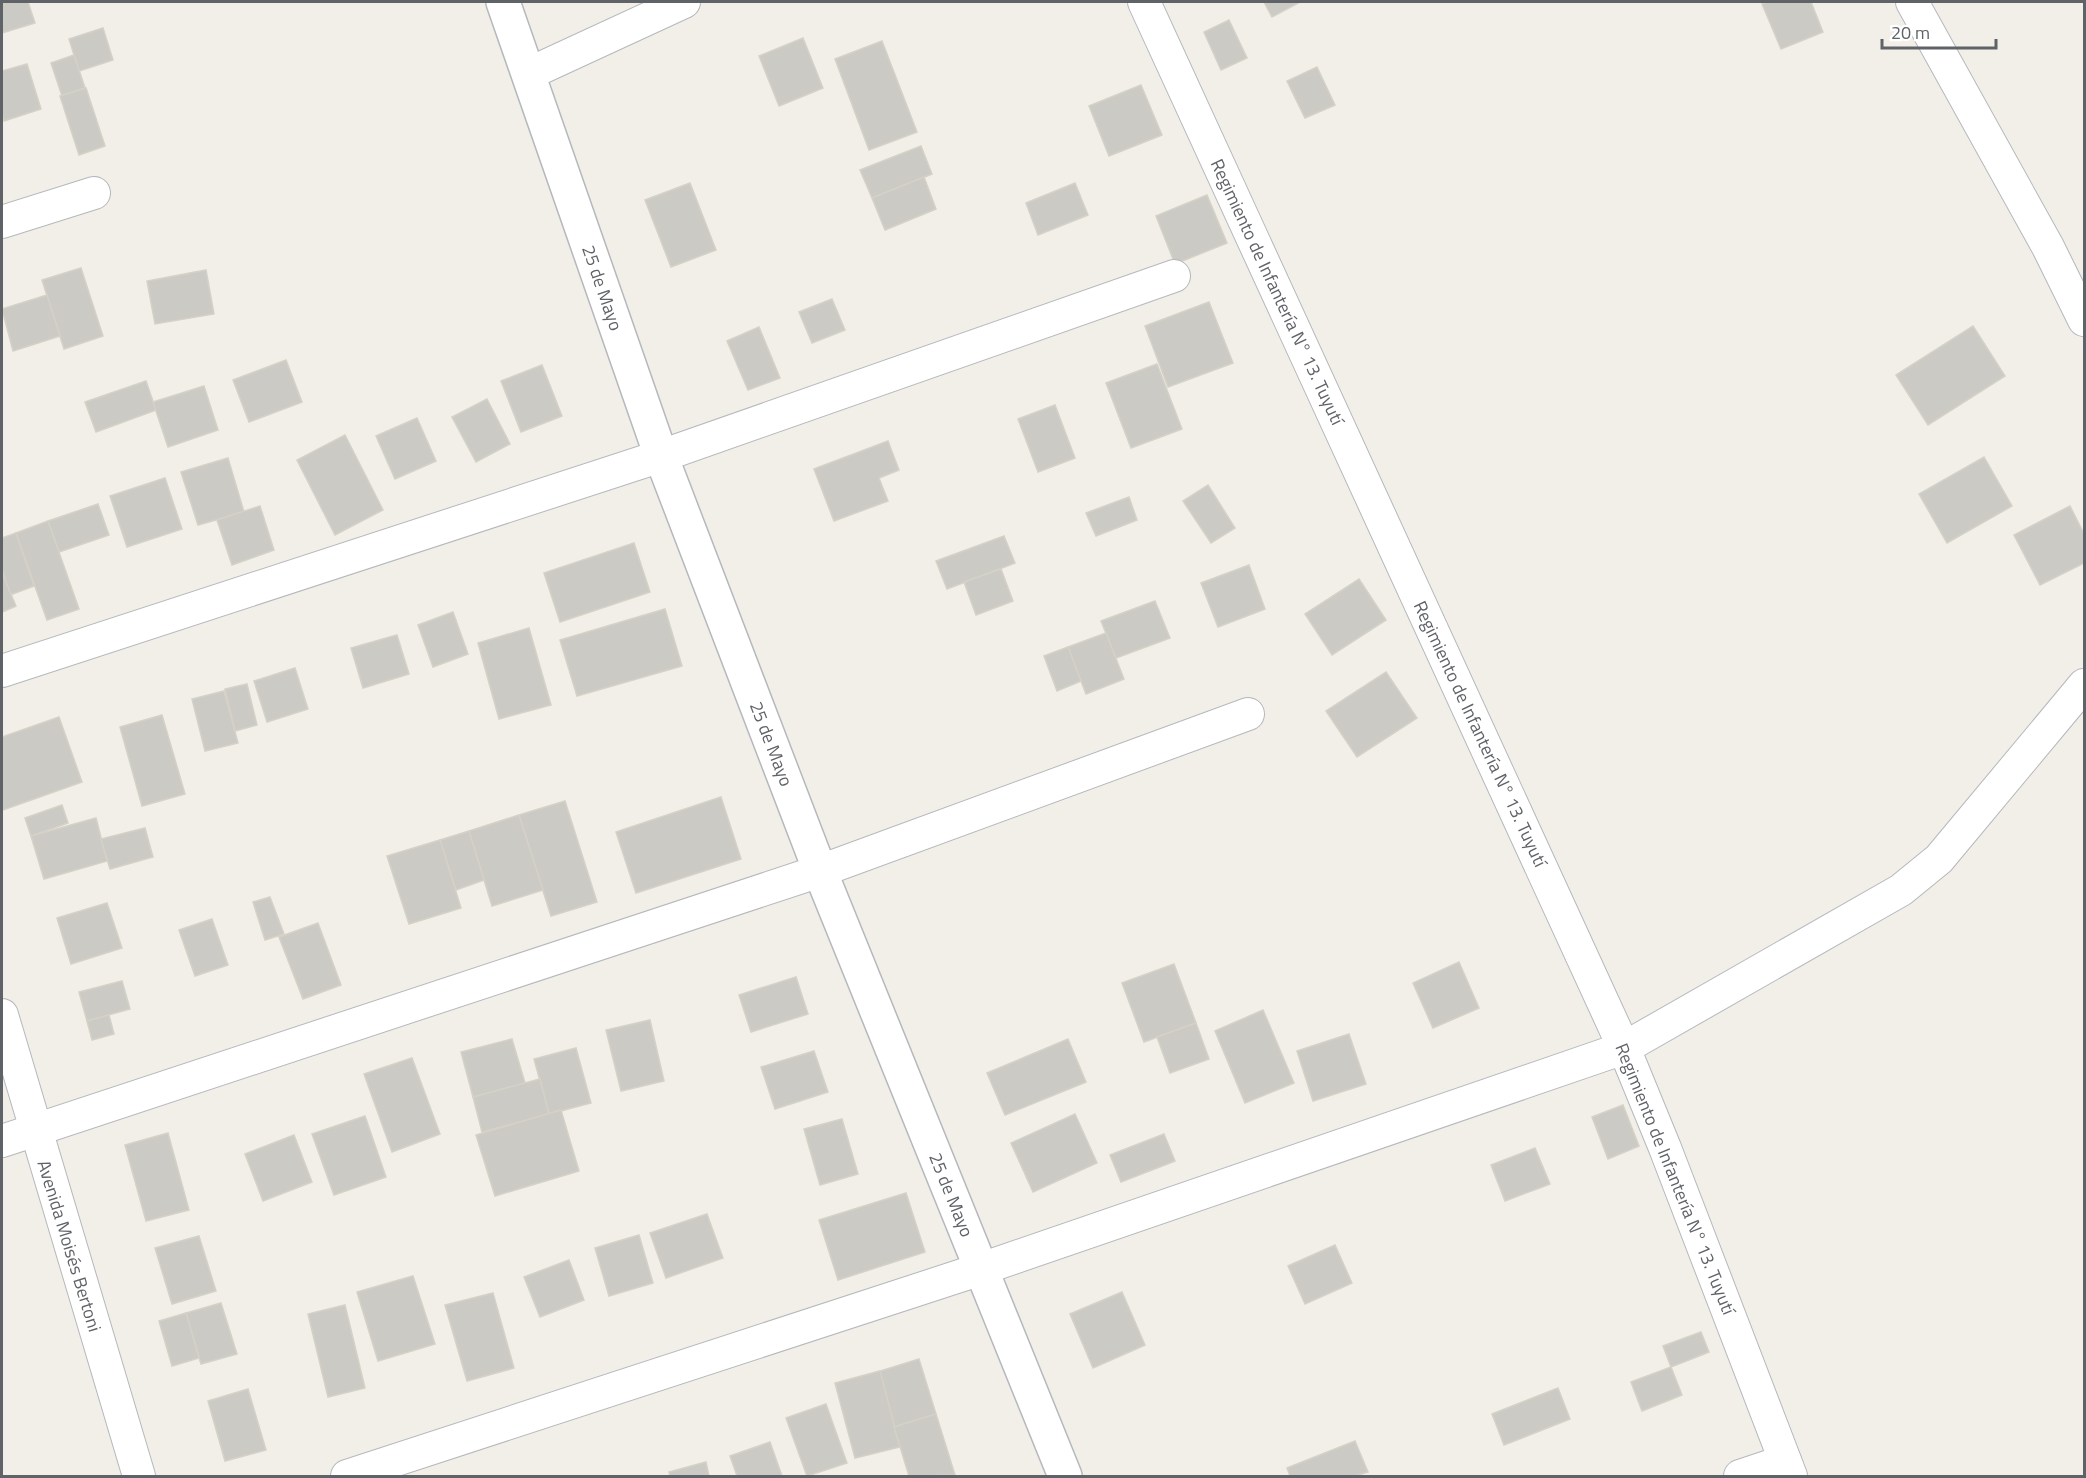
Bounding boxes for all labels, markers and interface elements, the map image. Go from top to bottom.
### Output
scale bar [1882,12,1996,50]
text: 20 m [1891,19,1930,46]
street label: Regimiento de Infantería N° 13. Tuyutí [1204,154,1352,431]
street label: 25 de Mayo [575,241,630,334]
street label: Regimiento de Infantería N° 13. Tuyutí [1407,596,1555,873]
street label: 25 de Mayo [743,698,800,790]
street label: Regimiento de Infantería N° 13. Tuyutí [1608,1039,1743,1321]
street label: 25 de Mayo [922,1149,981,1241]
street label: Avenida Moisés Bertoni [31,1157,108,1335]

